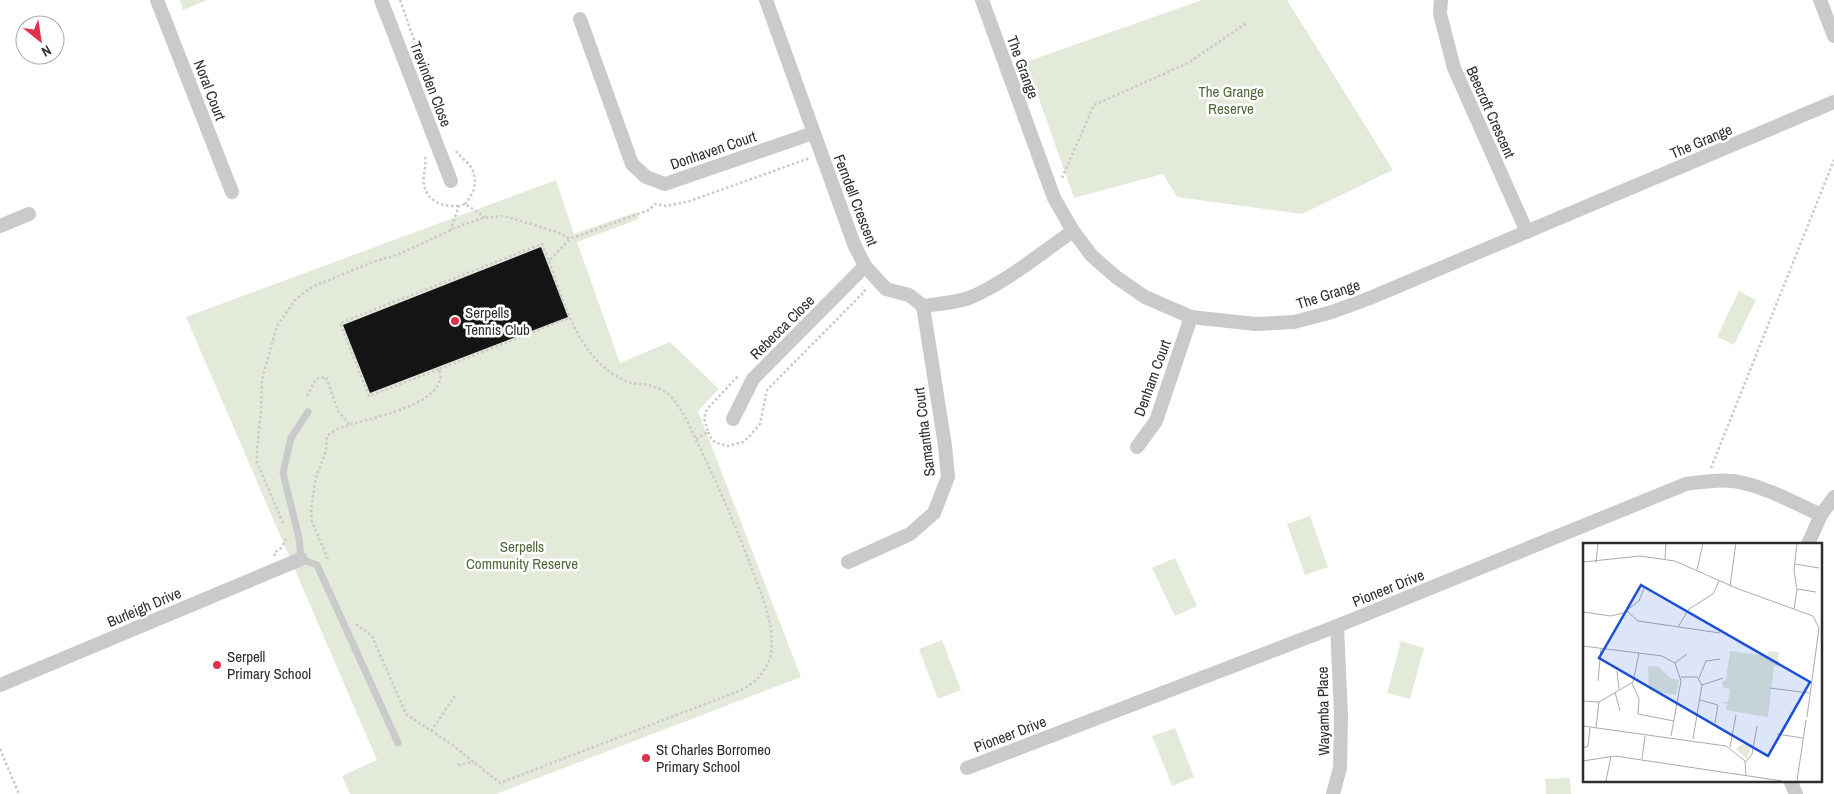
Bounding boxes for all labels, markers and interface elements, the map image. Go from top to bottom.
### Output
north arrow [15,15,65,65]
street label: The Grange [1002,33,1044,102]
street label: Trevinden Close [405,38,457,130]
text: N [38,41,55,61]
street label: Noral Court [189,57,231,124]
street label: Beecroft Crescent [1461,63,1521,162]
park label: The Grange Reserve [1198,81,1264,119]
street label: The Grange [1667,118,1735,163]
street label: Donhaven Court [667,125,759,175]
street label: Ferndell Crescent [829,151,883,249]
street label: The Grange [1294,274,1363,314]
street label: Rebecca Close [745,290,819,364]
place label: Serpells Tennis Club [465,302,530,340]
marker: Serpells Tennis Club [449,315,461,327]
street label: Denham Court [1128,336,1176,419]
street label: Samantha Court [908,386,940,478]
park label: Serpells Community Reserve [466,536,578,574]
inset map [1583,543,1822,782]
street label: Pioneer Drive [1349,564,1427,612]
street label: Burleigh Drive [104,582,184,632]
place label: Serpell Primary School [227,646,311,684]
marker: Serpell Primary School [211,659,223,671]
street label: Wayamba Place [1312,666,1334,756]
street label: Pioneer Drive [971,711,1049,757]
place label: St Charles Borromeo Primary School [656,739,771,777]
marker: St Charles Borromeo Primary School [640,752,652,764]

